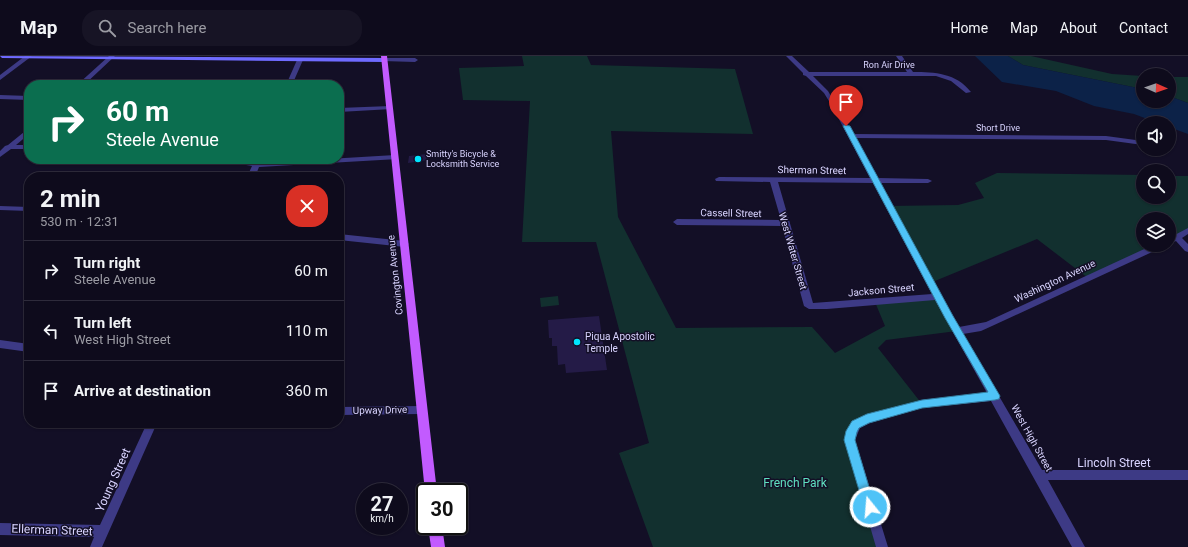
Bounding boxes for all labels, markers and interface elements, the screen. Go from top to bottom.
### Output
search box [82,10,362,46]
text: Map [20,16,58,39]
icon: search [96,17,118,39]
text: Search here [128,19,206,37]
text: Home [950,20,988,36]
text: Map [1010,20,1038,36]
text: About [1060,20,1097,36]
text: Contact [1119,20,1168,36]
street label: Ron Air Drive [863,60,915,70]
north arrow [1136,68,1176,108]
map controls [1136,68,1176,252]
pin [829,85,863,126]
icon: arrive [835,91,857,113]
text: 60 m [106,95,169,128]
icon: right [40,96,92,148]
button: sound [1136,116,1176,156]
street label: Short Drive [976,123,1020,133]
text: Steele Avenue [106,129,219,150]
place label: Smitty's Bicycle & Locksmith Service [426,149,500,169]
marker: Smitty's Bicycle & Locksmith Service [413,154,423,164]
street label: Sherman Street [778,164,846,176]
button: search [1136,164,1176,204]
text: 2 min [40,185,100,213]
button: close [286,185,328,227]
street label: Cassell Street [700,207,762,219]
street label: West Water Street [777,211,809,291]
button: layers [1136,212,1176,252]
text: 530 m · 12:31 [40,214,119,229]
street label: Covington Avenue [385,235,405,315]
text: Turn right [74,254,140,272]
street label: Washington Avenue [1013,257,1097,305]
icon: right [40,260,62,282]
text: 60 m [294,262,328,280]
text: Steele Avenue [74,272,156,287]
street label: Jackson Street [847,282,915,298]
text: Turn left [74,314,131,332]
icon: left [40,320,62,342]
text: 110 m [286,322,328,340]
place label: Piqua Apostolic Temple [585,331,655,354]
text: West High Street [74,332,171,347]
marker: Piqua Apostolic Temple [572,337,582,347]
icon: arrive [40,380,62,402]
text: Arrive at destination [74,382,211,400]
text: 360 m [286,382,328,400]
street label: West High Street [1009,403,1055,473]
street label: Upway Drive [353,404,407,416]
street label: Young Street [93,446,133,514]
street label: Lincoln Street [1077,456,1151,470]
park label: French Park [763,476,828,490]
speed limit sign: 30 [416,483,468,535]
position arrow [849,486,891,528]
text: 27 [371,492,393,516]
text: km/h [370,513,394,524]
street label: Ellerman Street [11,522,93,538]

